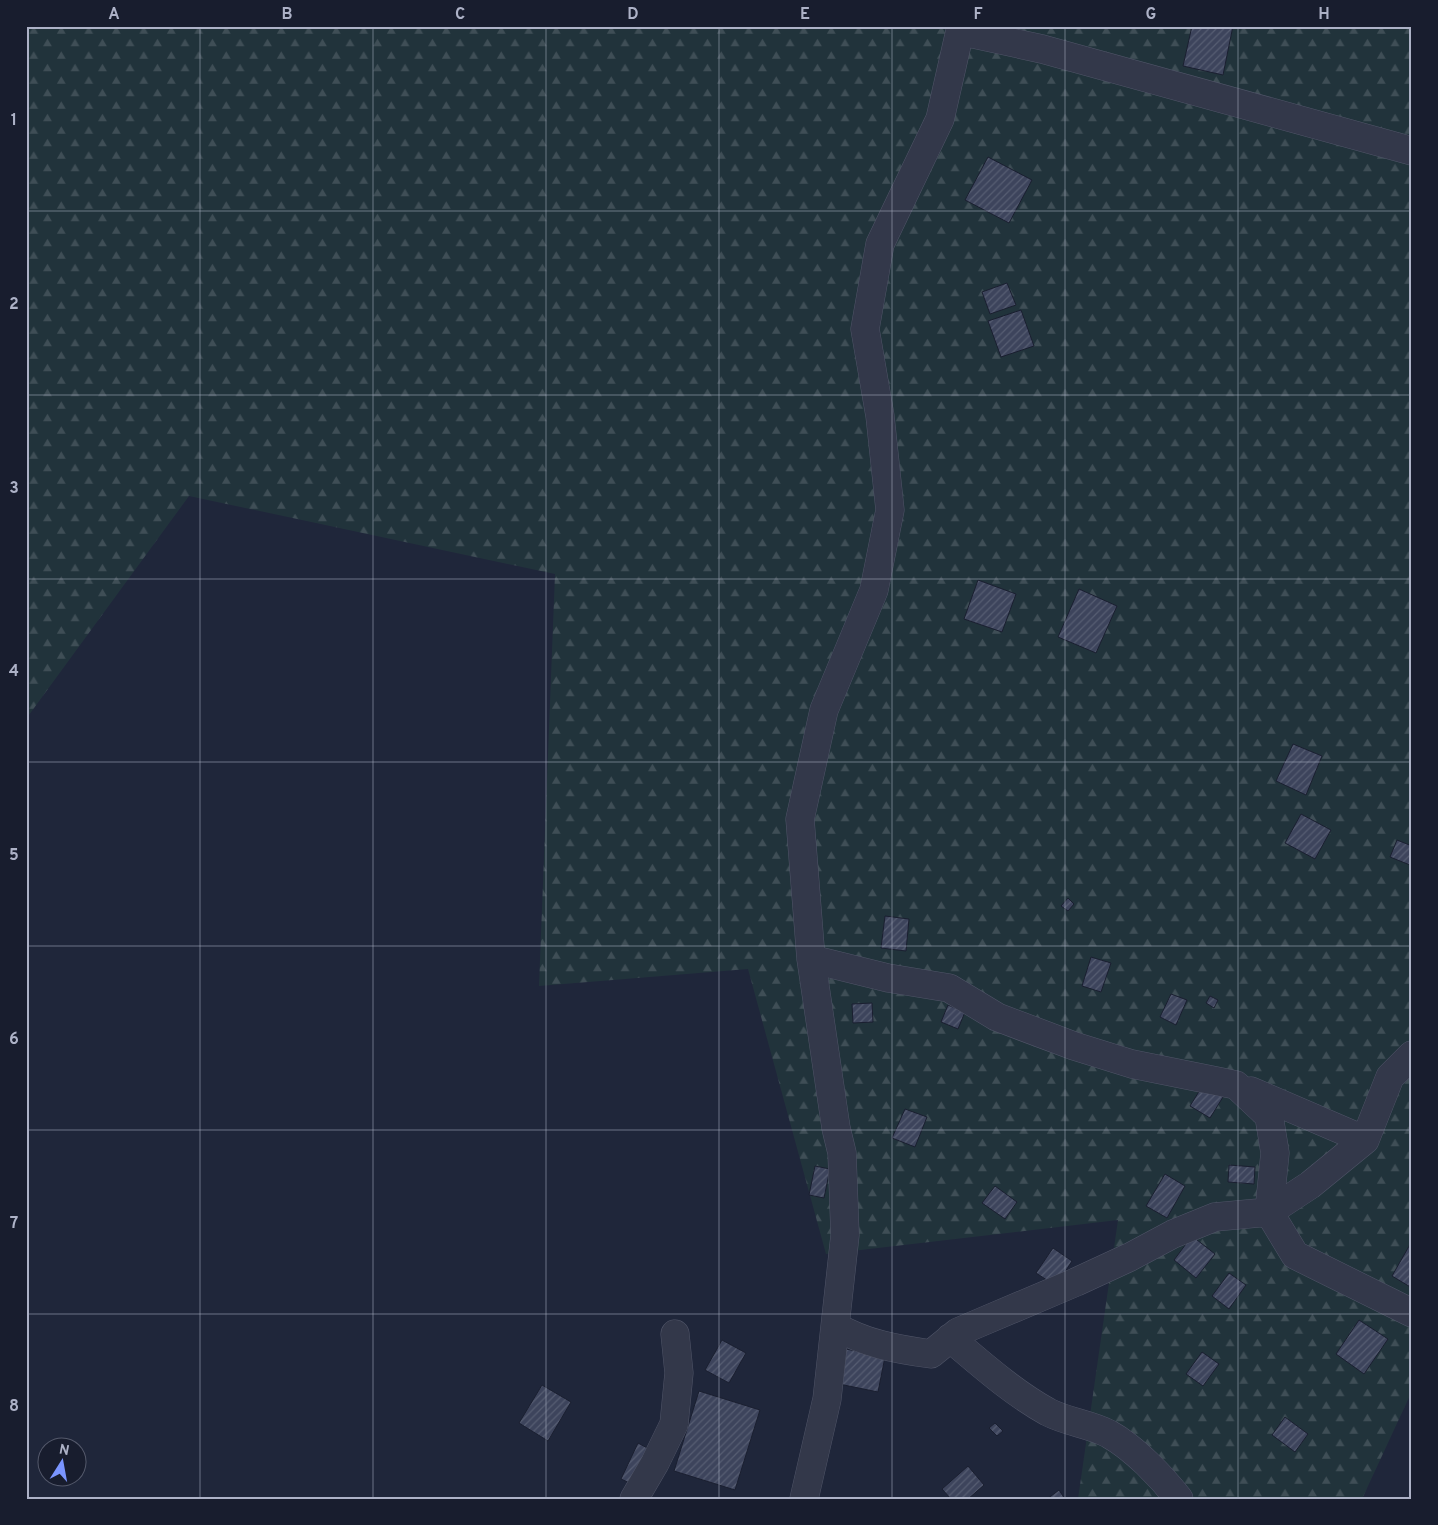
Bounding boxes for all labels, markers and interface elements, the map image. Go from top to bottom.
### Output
text: A [108,5,120,25]
text: B [281,5,293,25]
text: C [455,5,465,25]
text: D [627,5,639,25]
text: E [800,5,810,25]
text: F [973,5,983,25]
text: G [1146,5,1156,25]
text: H [1318,5,1330,25]
text: 1 [11,111,17,131]
text: 2 [9,295,19,315]
text: 3 [9,479,19,499]
text: 4 [9,662,19,682]
text: 5 [9,846,19,866]
text: 6 [9,1030,19,1050]
text: 7 [10,1214,18,1234]
text: 8 [9,1397,19,1417]
north arrow [38,1438,88,1488]
text: N [58,1441,71,1460]

